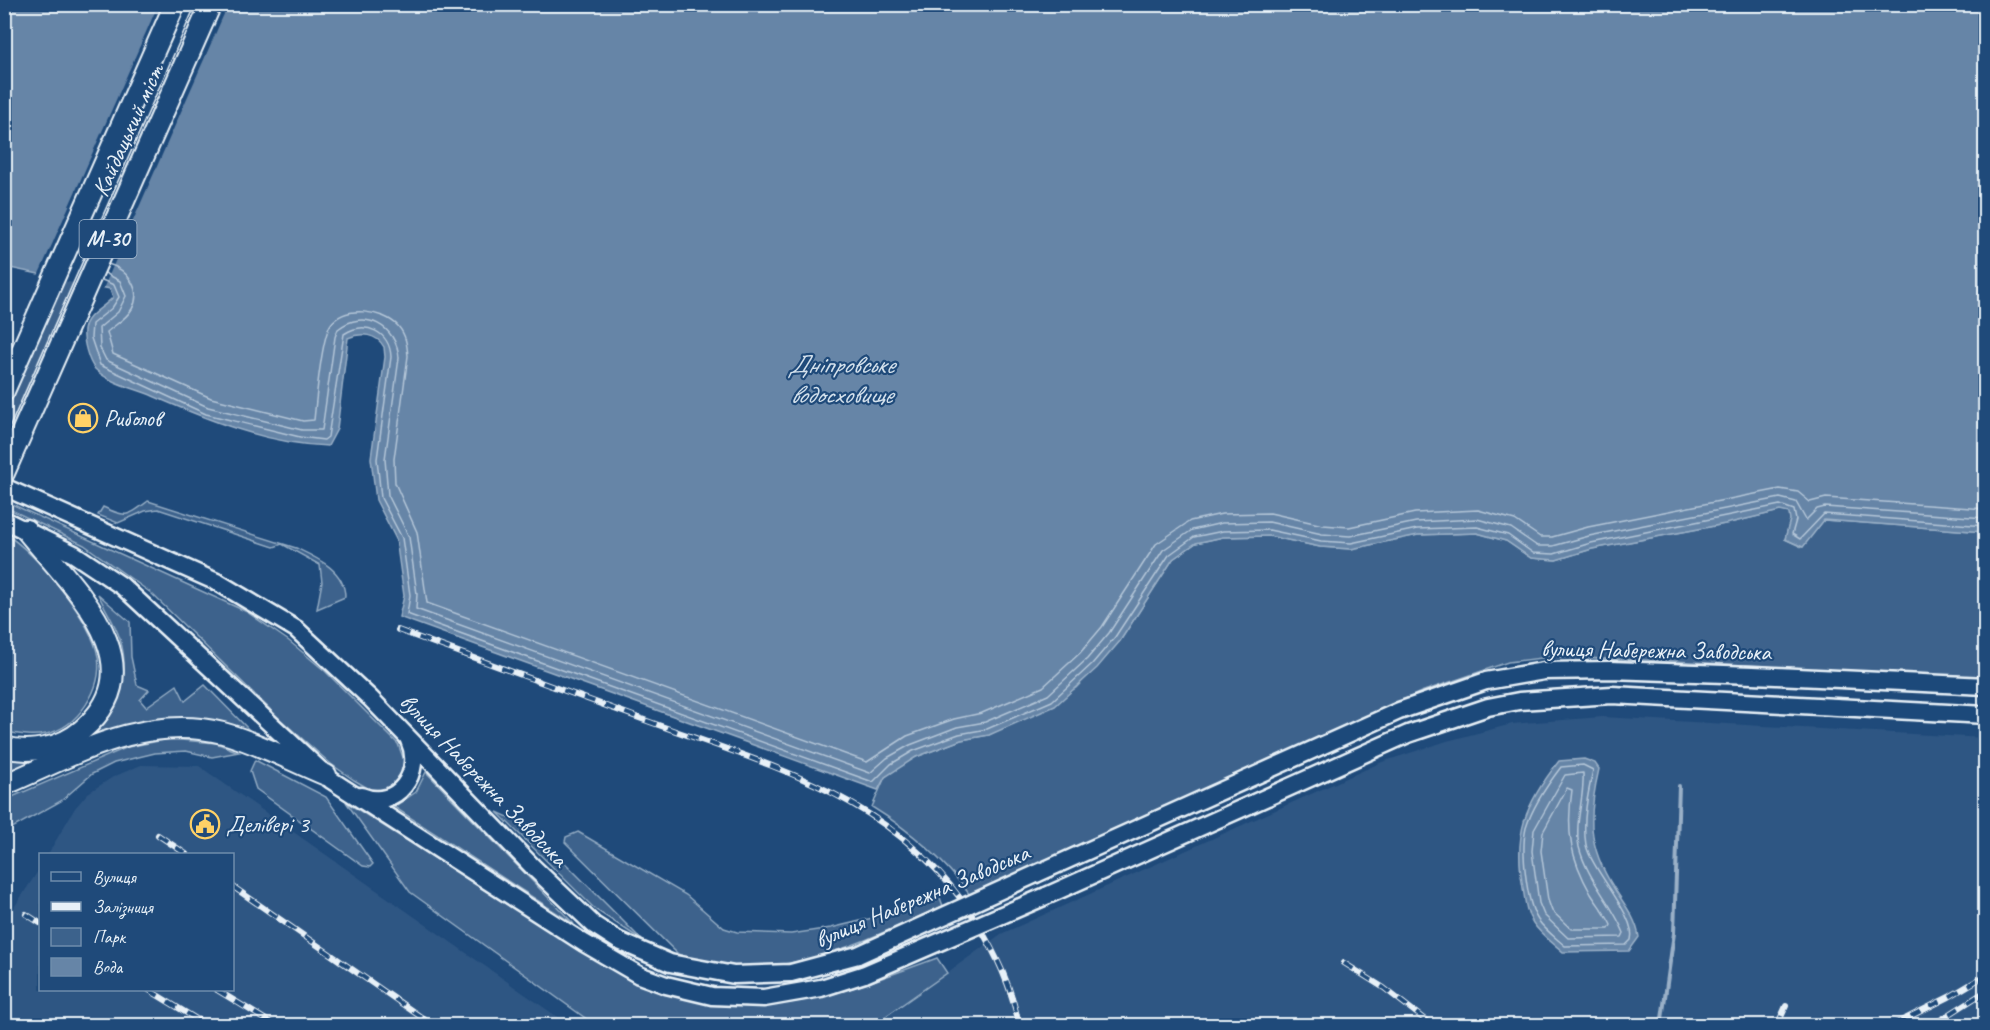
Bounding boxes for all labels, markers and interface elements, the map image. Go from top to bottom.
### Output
street label: Кайдацький міст [85,58,171,201]
road number: М-30 [80,220,136,258]
water label: Дніпровське водосховище [787,348,897,411]
shop icon: Риболов [67,402,99,434]
place label: Риболов [104,403,166,433]
street label: вулиця Набережна Заводська [1541,633,1773,667]
street label: вулиця Набережна Заводська [393,687,576,874]
public building icon: Делівері 3 [189,808,221,840]
place label: Делівері 3 [226,809,311,839]
street label: вулиця Набережна Заводська [810,837,1035,955]
legend [39,853,234,991]
text: Вулиця [93,866,137,888]
text: Залізниця [93,896,154,919]
text: Парк [93,926,127,948]
text: Вода [93,956,124,978]

